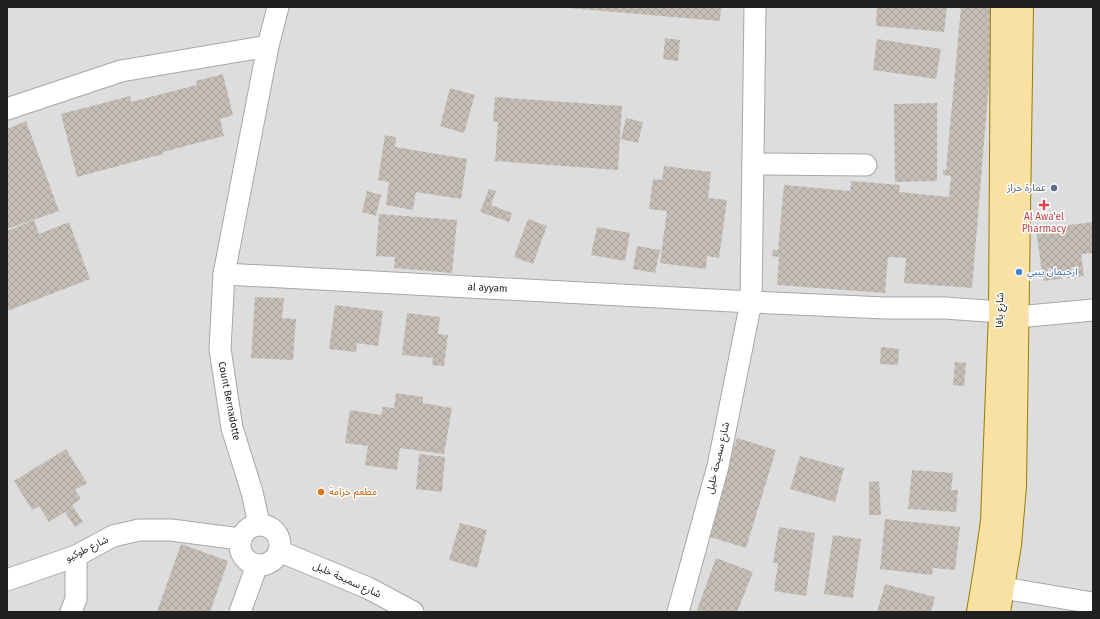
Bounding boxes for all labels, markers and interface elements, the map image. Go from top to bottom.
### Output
place label: عمارة خراز [1006,182,1046,194]
marker: عمارة خراز [1049,183,1059,193]
marker: Al Awa'el Pharmacy [1039,200,1049,210]
place label: Al Awa'el Pharmacy [1022,211,1066,235]
place label: ازحيمان بيبي [1027,266,1078,279]
marker: ازحيمان بيبي [1014,267,1024,277]
street label: al ayyam [467,281,508,295]
street label: شارع يافا [994,292,1007,328]
street label: Count Bernadotte [215,360,243,442]
street label: شارع سميحة خليل [704,421,733,495]
place label: مطعم خزامة [329,486,377,499]
marker: مطعم خزامة [316,487,326,497]
street label: شارع طوكيو [64,533,111,565]
street label: شارع سميحة خليل [311,560,383,601]

